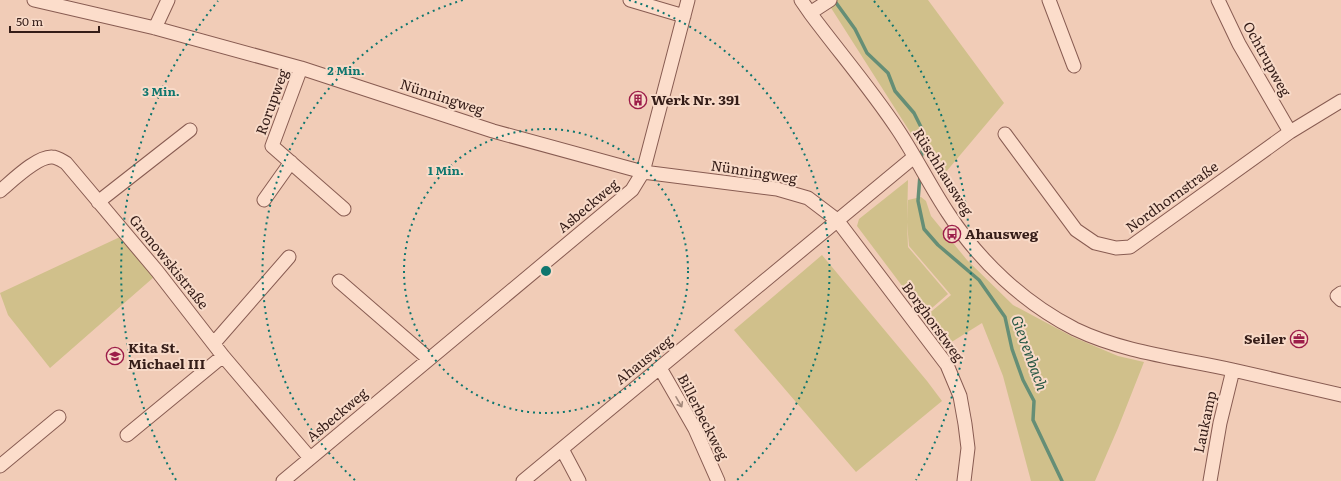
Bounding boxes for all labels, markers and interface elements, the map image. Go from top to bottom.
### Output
scale bar [10,8,99,34]
text: 50 m [16,12,43,30]
street label: Ochtrupweg [1239,18,1297,100]
text: 2 Min. [327,61,365,79]
street label: Rorupweg [250,66,292,137]
street label: Nünningweg [398,73,487,119]
text: 3 Min. [142,82,180,100]
place label: Werk Nr. 391 [651,89,740,109]
building icon: Werk Nr. 391 [628,90,648,110]
street label: Rüschhausweg [909,124,979,219]
street label: Nünningweg [710,154,799,188]
street label: Nordhornstraße [1121,156,1222,236]
text: 1 Min. [428,161,464,179]
street label: Asbeckweg [553,174,622,237]
street label: Gronowskistraße [125,210,214,313]
place label: Ahausweg [965,223,1039,243]
bus stop icon: Ahausweg [942,224,962,244]
centre of rings [539,264,553,278]
street label: Borghorstweg [898,278,970,365]
water label: Gievenbach [1006,312,1055,394]
place label: Seiler [1244,328,1286,348]
office icon: Seiler [1289,329,1309,349]
street label: Ahausweg [610,330,677,389]
place label: Kita St. Michael III [128,337,205,373]
school or university icon: Kita St. Michael III [105,346,125,366]
street label: Billerbeckweg [674,370,734,463]
street label: Asbeckweg [302,383,371,446]
street label: Laukamp [1188,389,1220,455]
one-way arrow [676,395,684,407]

